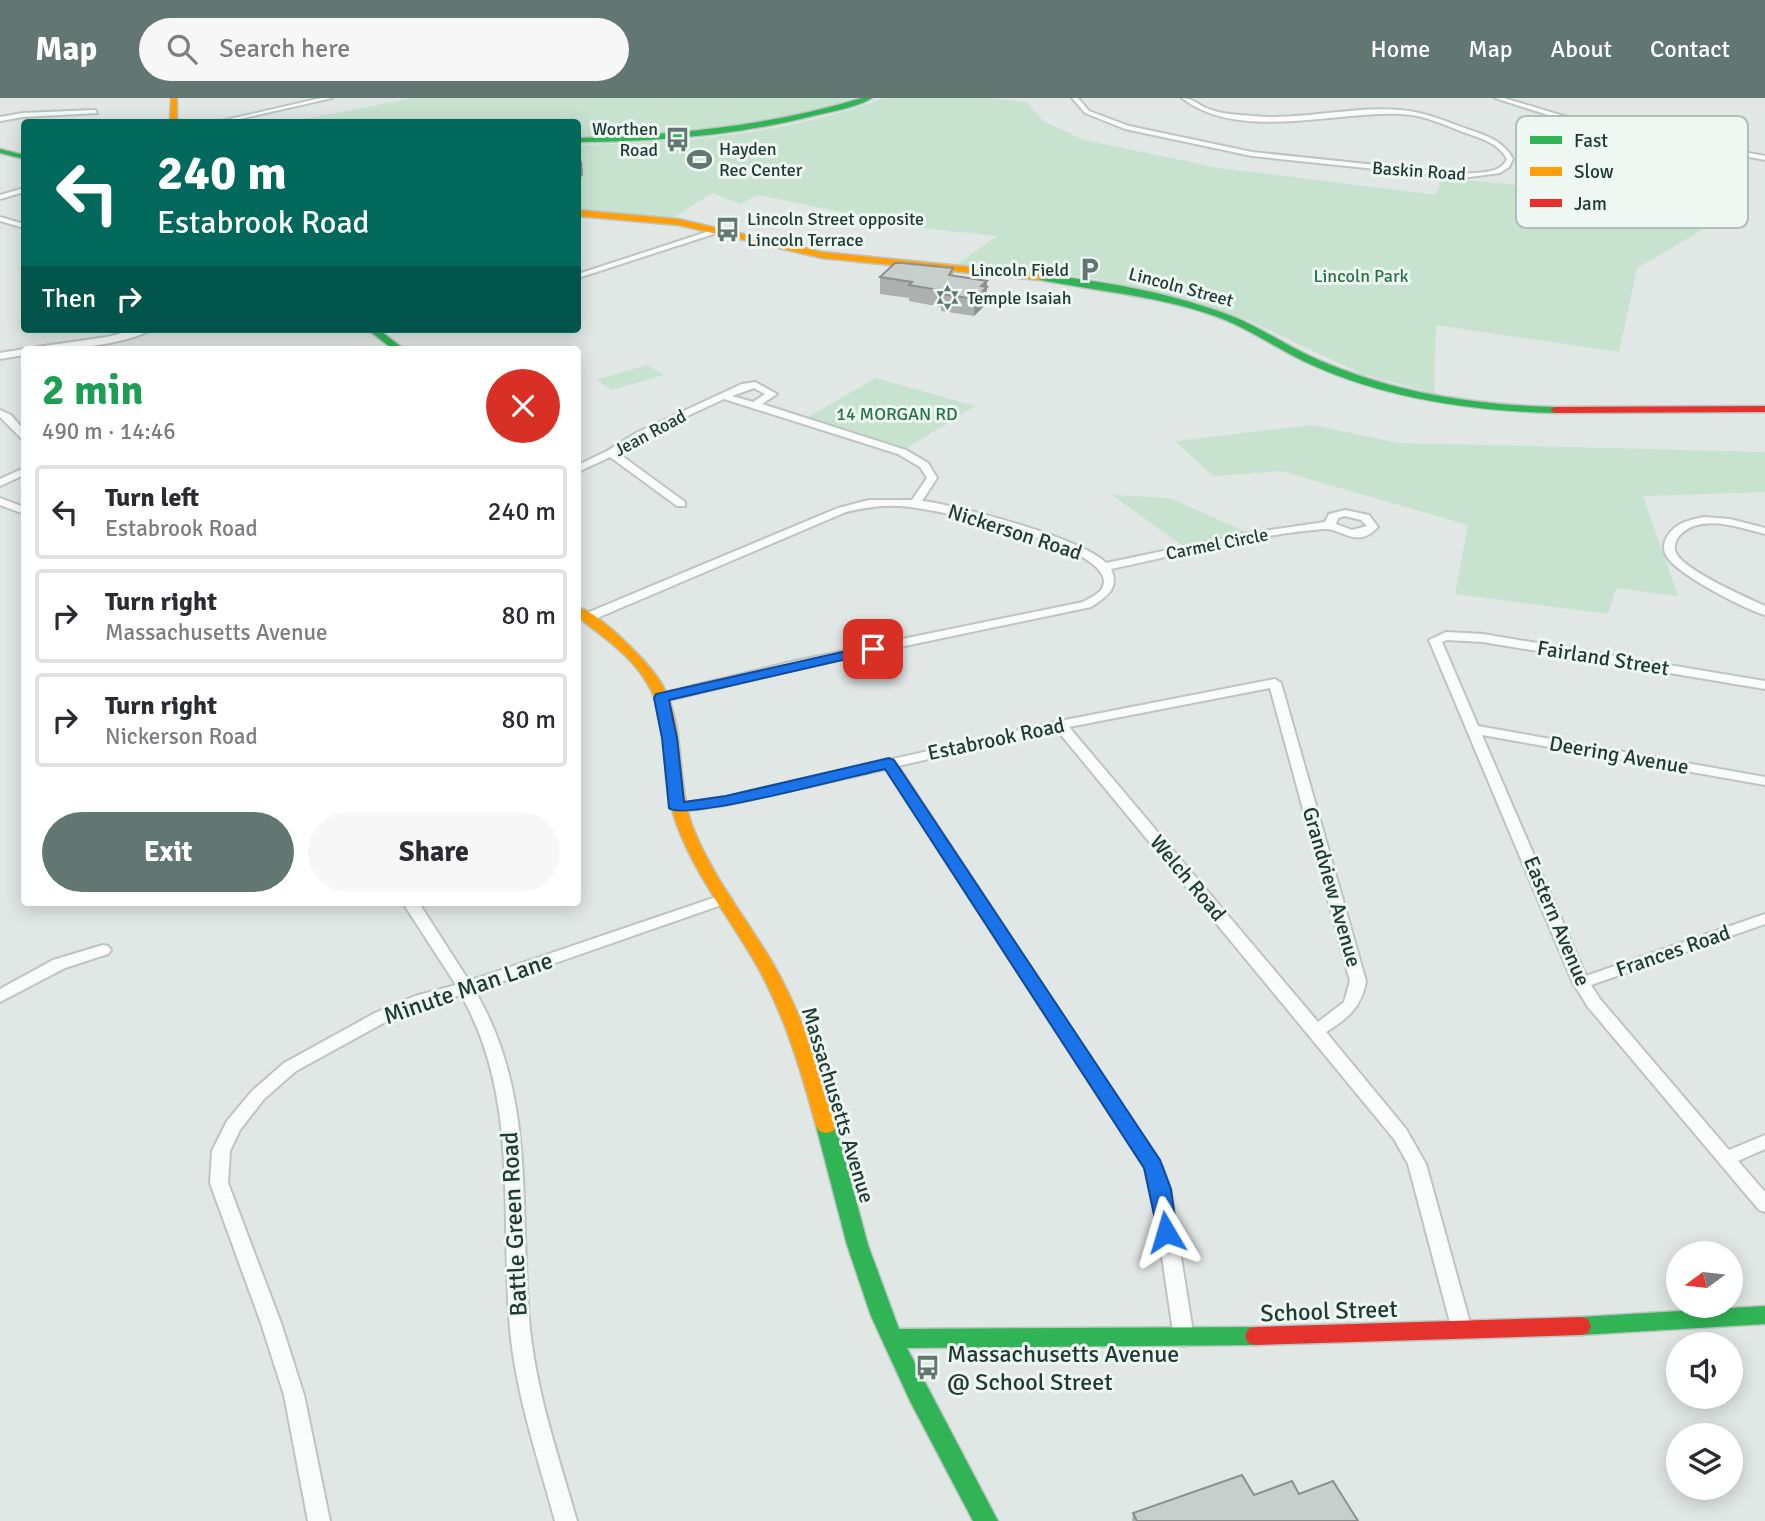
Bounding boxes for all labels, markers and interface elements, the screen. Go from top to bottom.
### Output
search box [139,18,629,81]
text: Map [35,29,97,70]
icon: search [163,30,201,68]
text: Search here [219,33,350,65]
text: Home [1370,34,1430,64]
text: Map [1468,34,1513,64]
text: About [1551,34,1612,64]
text: Contact [1650,34,1730,64]
legend [1516,116,1748,228]
place label: Worthen Road [592,118,658,161]
bus stop icon: Worthen Road [664,125,692,153]
text: Fast [1574,129,1608,153]
place label: Hayden Rec Center [719,138,803,181]
text: 240 m [157,143,287,203]
sports icon: Hayden Rec Center [685,145,713,173]
icon: left [42,147,133,238]
street label: Baskin Road [1371,157,1467,185]
text: Slow [1574,160,1614,184]
text: Jam [1574,192,1607,216]
text: Estabrook Road [157,203,369,242]
place label: Lincoln Street opposite Lincoln Terrace [747,208,924,251]
bus stop icon: Lincoln Street opposite Lincoln Terrace [713,215,741,243]
parking icon: Lincoln Field [1075,256,1103,284]
place label: Lincoln Field [970,259,1069,281]
street label: Lincoln Street [1126,262,1236,312]
park label: Lincoln Park [1313,265,1409,287]
icon: right [110,280,148,318]
text: Then [42,283,96,315]
synagogue icon: Temple Isaiah [933,284,961,312]
place label: Temple Isaiah [967,287,1071,309]
text: 2 min [42,365,143,416]
button: close [486,369,560,443]
park label: 14 MORGAN RD [836,403,958,425]
street label: Jean Road [610,405,690,461]
text: 490 m · 14:46 [42,417,176,446]
text: Turn left [105,482,199,514]
icon: left [46,493,84,531]
text: 240 m [487,496,556,528]
street label: Nickerson Road [945,498,1085,566]
text: Estabrook Road [105,514,258,543]
street label: Carmel Circle [1164,523,1270,565]
text: Turn right [105,586,217,618]
icon: right [46,597,84,635]
text: 80 m [501,600,556,632]
text: Massachusetts Avenue [105,618,328,647]
pin [843,619,903,679]
icon: arrive [854,630,892,668]
street label: Fairland Street [1535,635,1671,681]
text: Turn right [105,690,217,722]
icon: right [46,701,84,739]
text: 80 m [501,704,556,736]
street label: Estabrook Road [925,712,1067,766]
text: Nickerson Road [105,722,258,751]
street label: Deering Avenue [1547,730,1691,780]
street label: Grandview Avenue [1297,804,1367,970]
button: Exit [42,812,294,892]
button: Share [308,812,560,892]
street label: Welch Road [1144,830,1232,926]
street label: Eastern Avenue [1518,852,1596,990]
street label: Frances Road [1612,919,1734,983]
street label: Minute Man Lane [379,945,557,1031]
street label: Massachusetts Avenue [796,1004,880,1206]
street label: Battle Green Road [494,1131,534,1317]
position arrow [1129,1195,1203,1269]
north arrow [1666,1241,1743,1318]
map controls [1666,1241,1743,1500]
street label: School Street [1260,1294,1398,1328]
button: sound [1666,1332,1743,1409]
place label: Massachusetts Avenue @ School Street [947,1339,1179,1397]
bus stop icon: Massachusetts Avenue @ School Street [913,1354,941,1382]
button: layers [1666,1423,1743,1500]

